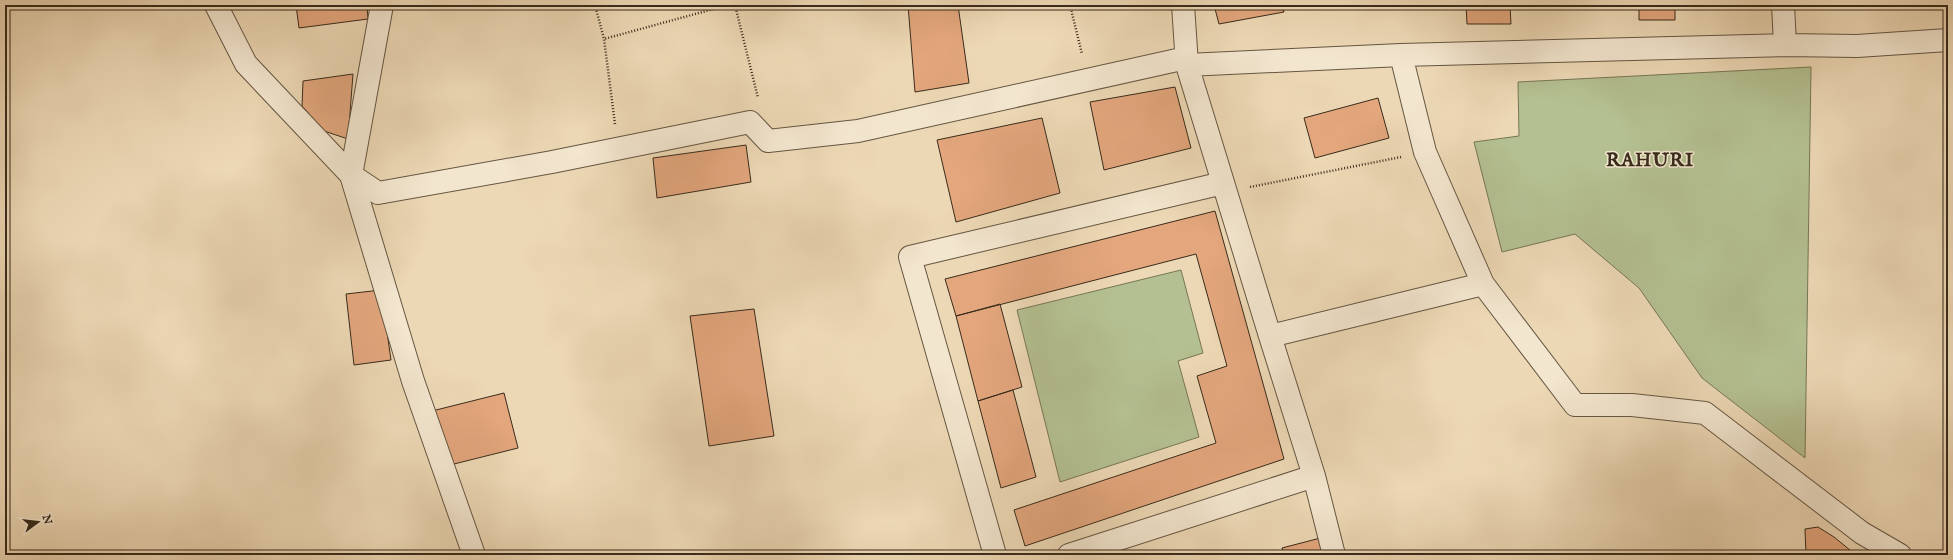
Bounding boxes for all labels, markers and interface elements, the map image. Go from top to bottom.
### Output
district label: RAHURI [1606,149,1694,173]
north arrow [18,502,58,542]
text: N [38,512,55,527]

